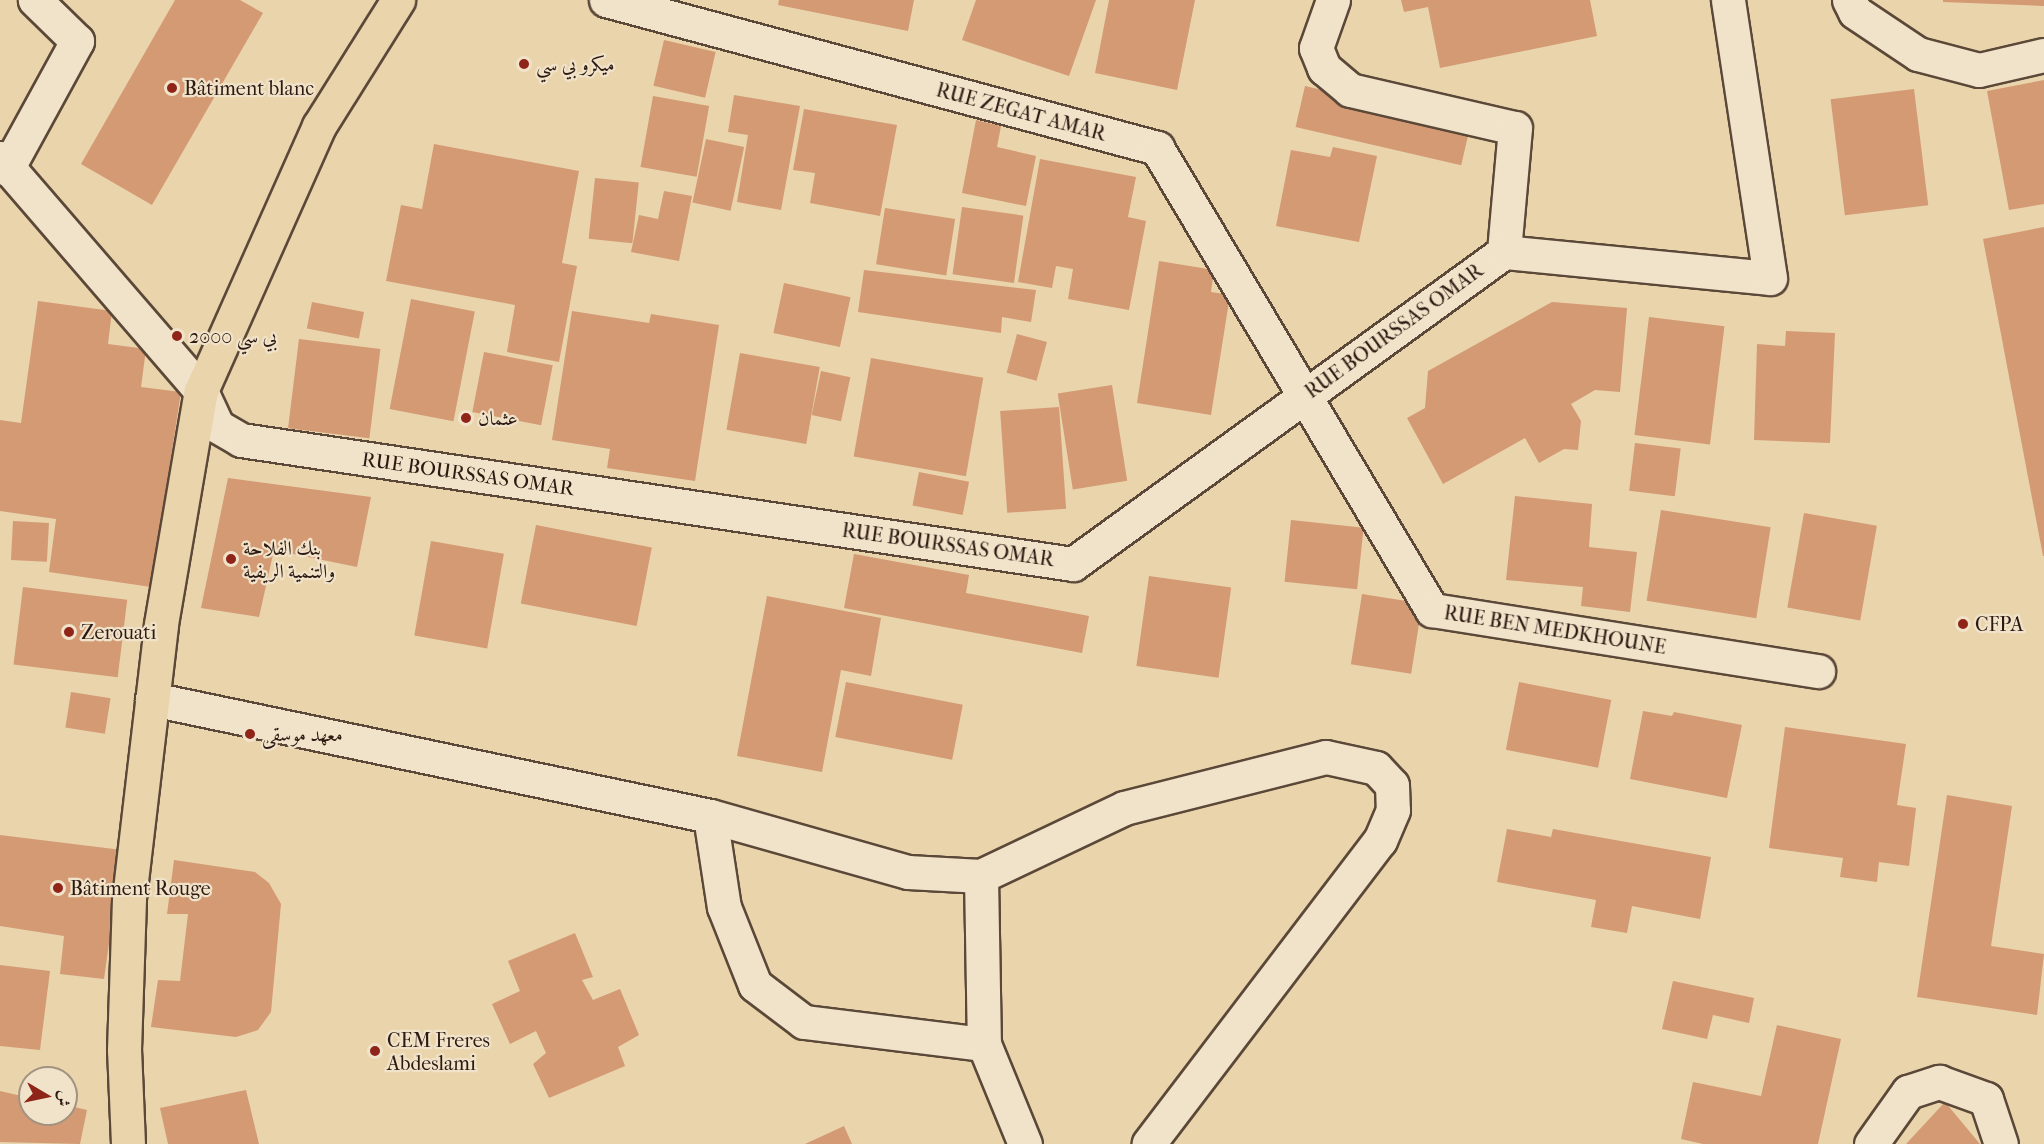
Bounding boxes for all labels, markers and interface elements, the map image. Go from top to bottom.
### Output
place label: ميكرو بي سي [536,52,615,76]
marker: ميكرو بي سي [517,57,531,71]
place label: Bâtiment blanc [184,76,314,100]
street label: RUE ZEGAT AMAR [934,78,1108,146]
marker: Bâtiment blanc [165,81,179,95]
street label: RUE BOURSSAS OMAR [1300,258,1488,404]
place label: بي سي 2000 [189,324,277,348]
marker: بي سي 2000 [170,329,184,343]
place label: عثمان [478,406,518,430]
marker: عثمان [459,411,473,425]
street label: RUE BOURSSAS OMAR [360,447,576,501]
street label: RUE BOURSSAS OMAR [840,518,1056,572]
place label: بنك الفلاحة والتنمية الريفية [243,536,335,583]
marker: بنك الفلاحة والتنمية الريفية [224,552,238,566]
street label: RUE BEN MEDKHOUNE [1442,601,1668,659]
place label: CFPA [1975,612,2023,636]
marker: CFPA [1956,617,1970,631]
place label: Zerouati [81,620,156,644]
marker: Zerouati [62,625,76,639]
place label: معهد موسقى [262,722,343,746]
marker: معهد موسقى [243,727,257,741]
place label: Bâtiment Rouge [70,876,211,900]
marker: Bâtiment Rouge [51,881,65,895]
place label: CEM Freres Abdeslami [387,1028,490,1075]
marker: CEM Freres Abdeslami [368,1044,382,1058]
north arrow [18,1066,78,1126]
text: ش [54,1089,75,1108]

